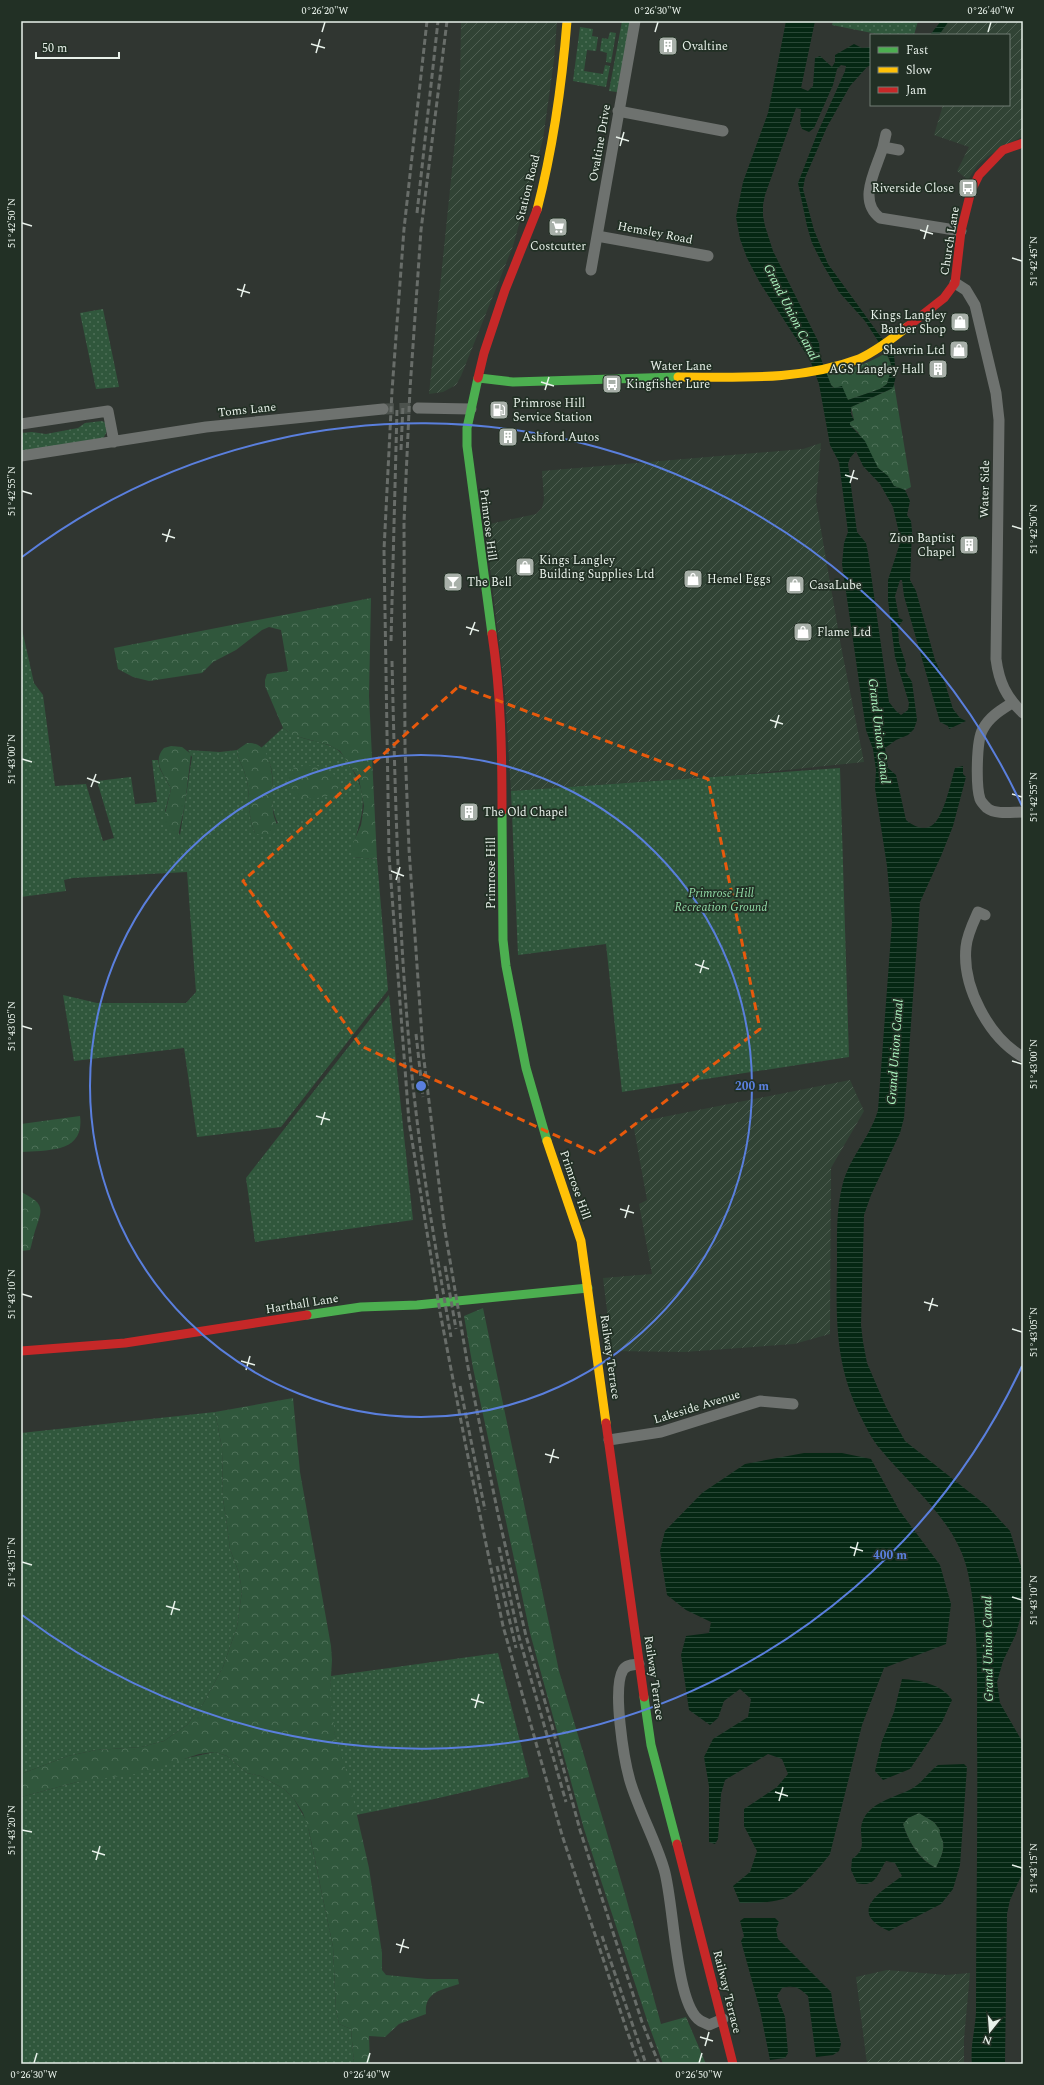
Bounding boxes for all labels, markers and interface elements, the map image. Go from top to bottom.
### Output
text: 0°26'20"W [302,3,349,19]
text: 0°26'30"W [635,3,682,19]
text: 0°26'40"W [968,3,1015,19]
scale bar [36,34,119,60]
legend [870,34,1010,106]
building icon: Ovaltine [657,35,679,57]
place label: Ovaltine [682,37,728,56]
text: 50 m [42,39,67,58]
text: Fast [906,41,928,60]
text: Slow [906,61,932,80]
text: Jam [906,81,927,100]
street label: Ovaltine Drive [584,103,616,183]
street label: Station Road [511,152,546,223]
bus stop icon: Riverside Close [957,177,979,199]
place label: Riverside Close [872,179,954,198]
text: 51°42'50"N [4,198,20,248]
street label: Church Lane [935,205,965,277]
supermarket icon: Costcutter [547,216,569,238]
street label: Hemsley Road [616,216,694,250]
text: 51°42'45"N [1026,236,1042,286]
place label: Costcutter [530,237,586,256]
water label: Grand Union Canal [758,260,824,364]
place label: Kings Langley Barber Shop [870,306,947,339]
shop icon: Kings Langley Barber Shop [949,311,971,333]
shop icon: Shavrin Ltd [948,339,970,361]
place label: Shavrin Ltd [883,341,945,360]
street label: Water Lane [650,357,712,376]
building icon: AGS Langley Hall [927,358,949,380]
place label: AGS Langley Hall [829,360,924,379]
bus stop icon: Kingfisher Lure [601,373,623,395]
place label: Kingfisher Lure [626,375,710,394]
place label: Primrose Hill Service Station [513,394,592,427]
street label: Toms Lane [217,397,277,423]
fuel station icon: Primrose Hill Service Station [488,399,510,421]
building icon: Ashford Autos [497,426,519,448]
place label: Ashford Autos [522,428,599,447]
street label: Water Side [975,460,995,518]
text: 51°42'55"N [4,466,20,516]
street label: Primrose Hill [474,488,502,562]
text: 51°42'50"N [1026,504,1042,554]
place label: Zion Baptist Chapel [889,529,955,562]
building icon: Zion Baptist Chapel [958,534,980,556]
place label: Kings Langley Building Supplies Ltd [539,551,655,584]
shop icon: Kings Langley Building Supplies Ltd [514,556,536,578]
shop icon: Hemel Eggs [682,568,704,590]
place label: Hemel Eggs [707,570,771,589]
bar icon: The Bell [442,571,464,593]
place label: The Bell [467,573,512,592]
shop icon: CasaLube [784,574,806,596]
place label: CasaLube [809,576,862,595]
shop icon: Flame Ltd [792,621,814,643]
place label: Flame Ltd [817,623,871,642]
water label: Grand Union Canal [863,677,895,785]
text: 51°43'00"N [4,734,20,784]
text: 51°42'55"N [1026,772,1042,822]
building icon: The Old Chapel [458,801,480,823]
place label: The Old Chapel [483,803,568,822]
street label: Primrose Hill [482,837,501,909]
park label: Primrose Hill Recreation Ground [675,884,767,917]
water label: Grand Union Canal [881,998,909,1105]
text: 51°43'05"N [4,1001,20,1051]
text: 51°43'00"N [1026,1039,1042,1089]
text: 200 m [735,1077,769,1096]
centre of rings [414,1079,428,1093]
street label: Primrose Hill [554,1148,596,1222]
text: 51°43'10"N [4,1269,20,1319]
street label: Harthall Lane [264,1289,340,1319]
text: 51°43'05"N [1026,1307,1042,1357]
street label: Railway Terrace [595,1313,625,1401]
street label: Lakeside Avenue [651,1385,743,1429]
text: 51°43'15"N [4,1537,20,1587]
text: 400 m [873,1546,907,1565]
text: 51°43'10"N [1026,1575,1042,1625]
water label: Grand Union Canal [977,1595,999,1702]
street label: Railway Terrace [639,1634,669,1722]
text: 51°43'20"N [4,1805,20,1855]
text: 51°43'15"N [1026,1843,1042,1893]
street label: Railway Terrace [707,1948,747,2036]
north arrow [970,2011,1010,2051]
text: N [980,2031,994,2050]
text: 0°26'30"W [11,2067,58,2083]
text: 0°26'40"W [344,2067,391,2083]
text: 0°26'50"W [676,2067,723,2083]

